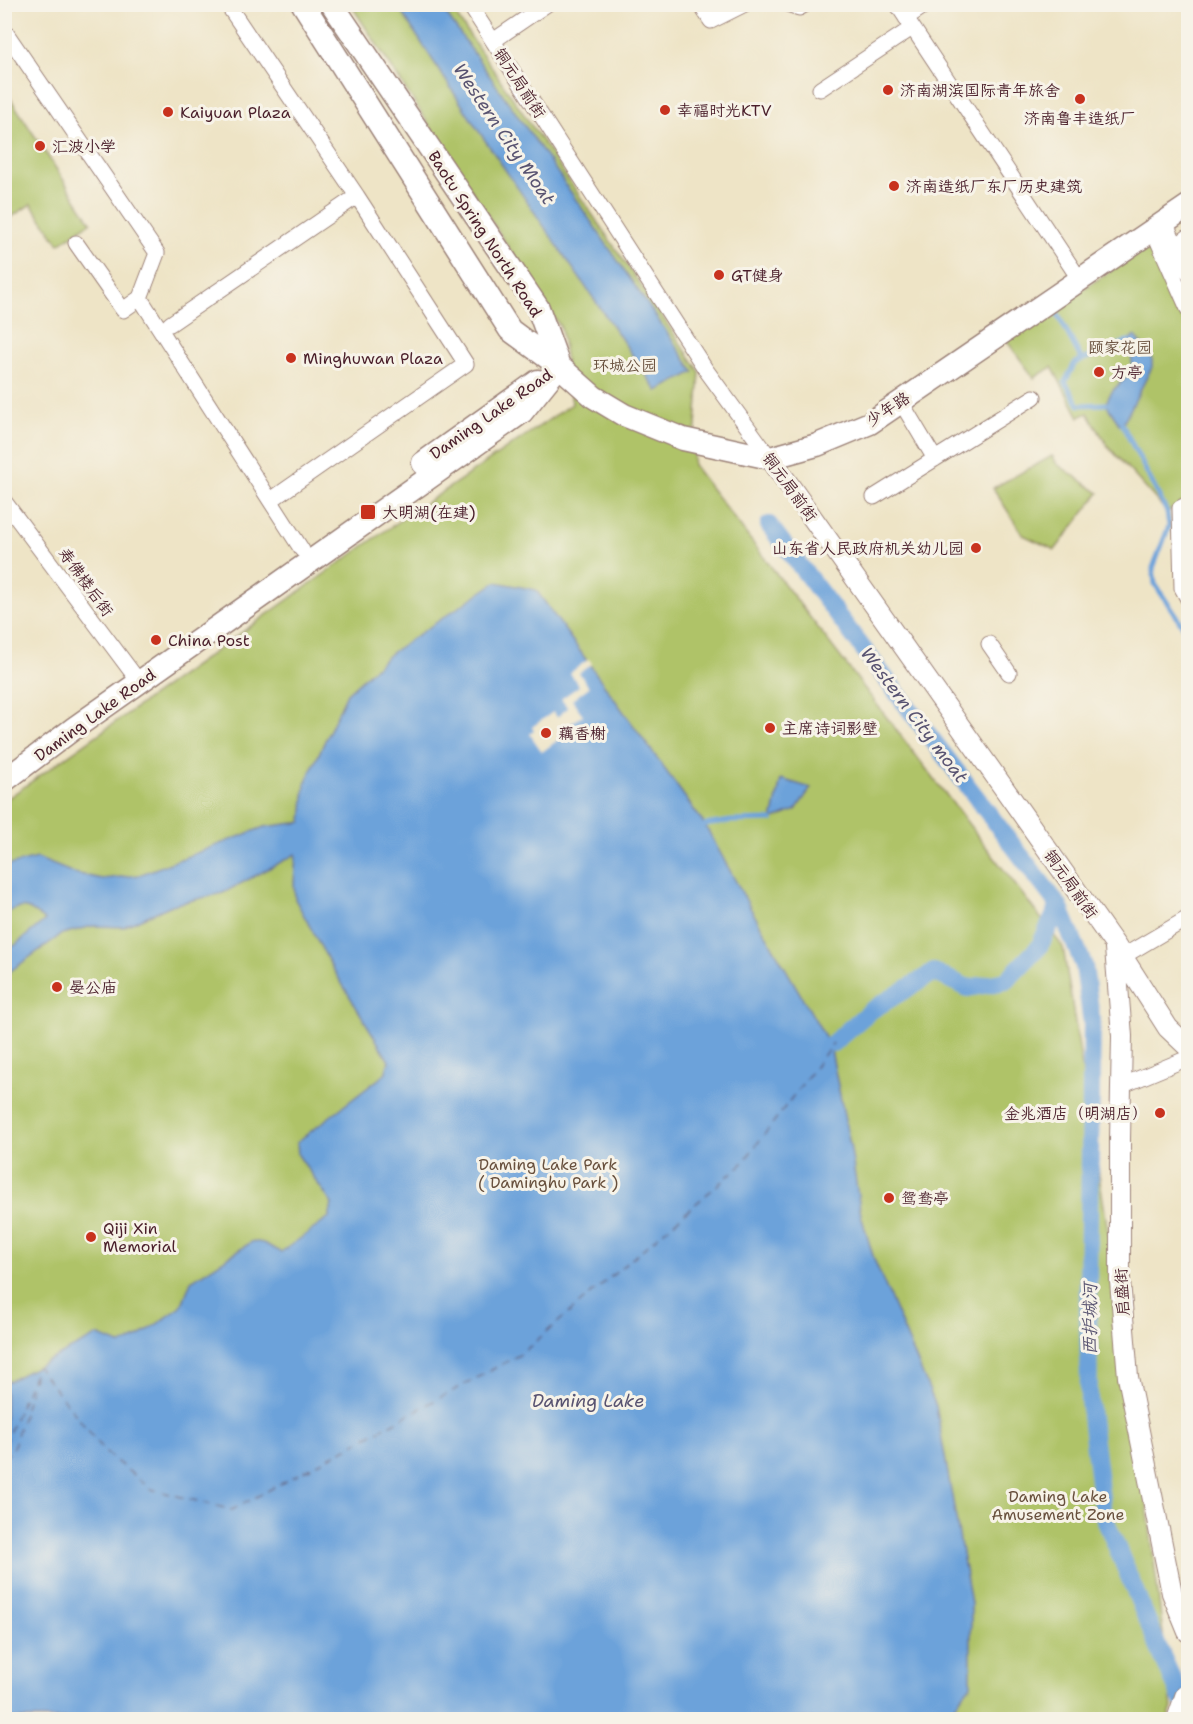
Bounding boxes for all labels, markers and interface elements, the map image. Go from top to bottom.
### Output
street label: 铜元局前街 [489,44,551,122]
water label: Western City Moat [448,59,560,210]
place label: 济南湖滨国际青年旅舍 [900,80,1060,101]
marker: 济南湖滨国际青年旅舍 [881,83,895,97]
marker: 济南鲁丰造纸厂 [1073,92,1087,106]
place label: 幸福时光KTV [677,100,772,121]
place label: Kaiyuan Plaza [180,102,291,123]
marker: 幸福时光KTV [658,103,672,117]
marker: Kaiyuan Plaza [161,105,175,119]
place label: 济南鲁丰造纸厂 [1024,108,1136,129]
place label: 汇波小学 [52,136,116,157]
marker: 汇波小学 [33,139,47,153]
street label: Baotu Spring North Road [423,147,547,321]
place label: 济南造纸厂东厂历史建筑 [906,176,1082,197]
marker: 济南造纸厂东厂历史建筑 [887,179,901,193]
place label: GT健身 [731,265,784,286]
marker: GT健身 [712,268,726,282]
park label: 颐家花园 [1088,337,1152,358]
place label: Minghuwan Plaza [303,348,443,369]
marker: Minghuwan Plaza [284,351,298,365]
park label: 环城公园 [593,355,657,376]
place label: 方亭 [1111,362,1143,383]
street label: Daming Lake Road [426,364,556,464]
marker: 方亭 [1092,365,1106,379]
street label: 少年路 [862,387,914,431]
street label: 铜元局前街 [758,448,822,526]
place label: 大明湖(在建) [382,502,476,523]
marker: 大明湖(在建) [359,503,377,521]
place label: 山东省人民政府机关幼儿园 [772,538,964,559]
marker: 山东省人民政府机关幼儿园 [969,541,983,555]
street label: 寿佛楼后街 [54,543,118,621]
place label: China Post [168,630,250,651]
marker: China Post [149,633,163,647]
water label: Western City moat [855,642,973,788]
street label: Daming Lake Road [30,664,160,766]
place label: 主席诗词影壁 [782,718,878,739]
marker: 主席诗词影壁 [763,721,777,735]
place label: 藕香榭 [558,723,606,744]
marker: 藕香榭 [539,726,553,740]
street label: 铜元局前街 [1039,845,1103,923]
place label: 晏公庙 [69,977,117,998]
marker: 晏公庙 [50,980,64,994]
place label: 金兆酒店（明湖店） [1004,1103,1148,1124]
marker: 金兆酒店（明湖店） [1153,1106,1167,1120]
park label: Daming Lake Park ( Daminghu Park ) [478,1154,618,1193]
place label: 鸳鸯亭 [901,1188,949,1209]
marker: 鸳鸯亭 [882,1191,896,1205]
place label: Qiji Xin Memorial [103,1218,177,1257]
marker: Qiji Xin Memorial [84,1230,98,1244]
street label: 启盛街 [1110,1267,1134,1317]
water label: 西护城河 [1078,1280,1102,1355]
water label: Daming Lake [532,1389,644,1413]
park label: Daming Lake Amusement Zone [991,1486,1125,1525]

